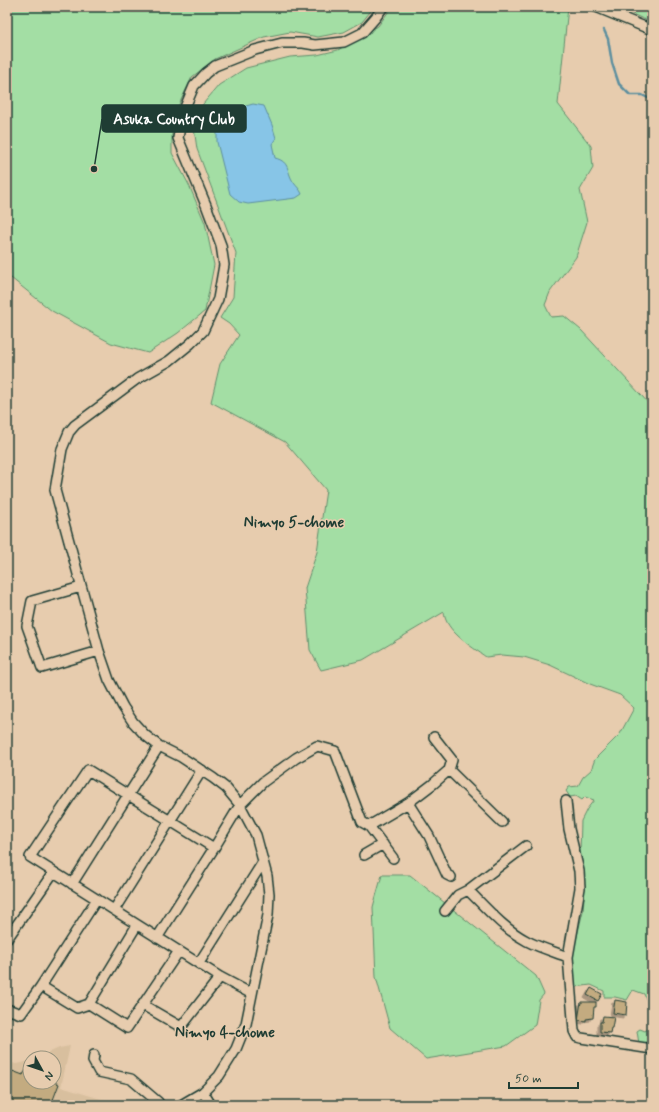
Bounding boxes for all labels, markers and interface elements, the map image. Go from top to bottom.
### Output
callout: Asuka Country Club [102,105,246,132]
text: Asuka Country Club [113,110,235,130]
district label: Nimyo 5-chome [244,513,344,533]
district label: Nimyo 4-chome [175,1023,275,1043]
north arrow [22,1050,62,1090]
scale bar [509,1064,578,1090]
text: N [41,1068,57,1083]
text: 50 m [515,1071,542,1087]

